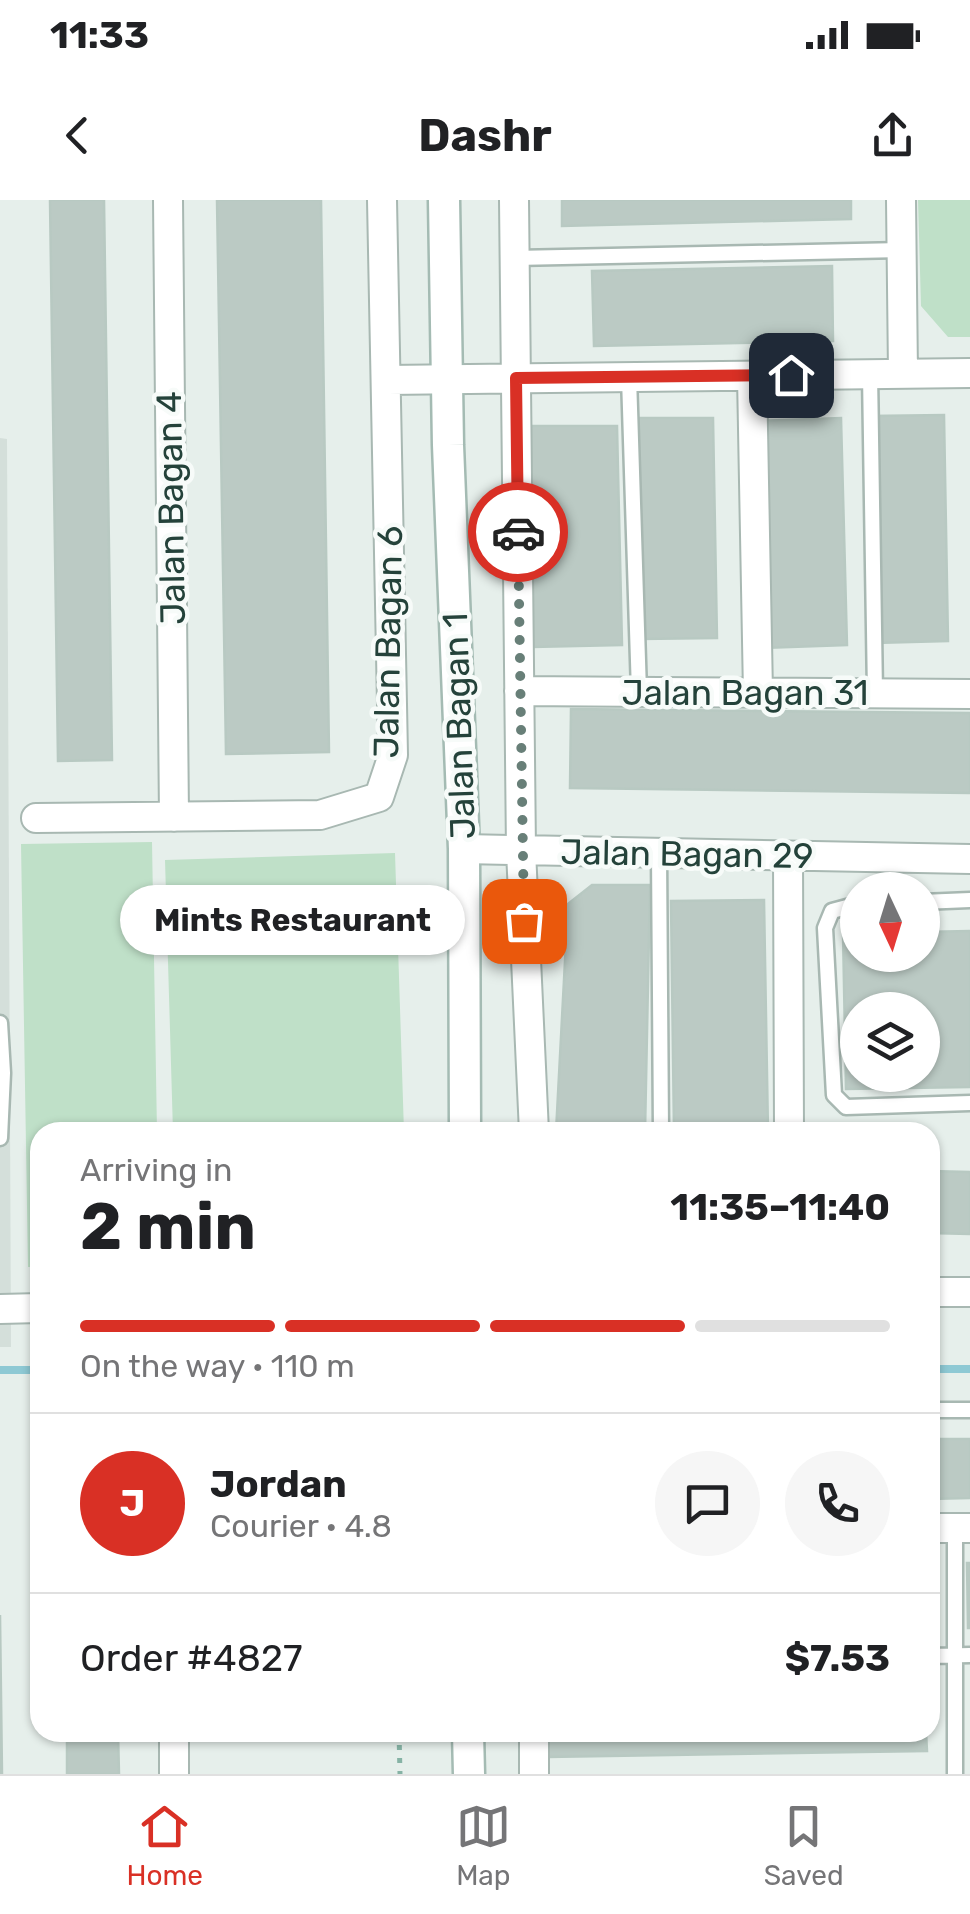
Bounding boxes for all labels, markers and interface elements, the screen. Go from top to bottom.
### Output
text: 11:33 [50,12,149,58]
icon: back [50,108,105,163]
icon: share [865,108,920,163]
text: Dashr [418,109,552,162]
pin [749,333,834,418]
icon: home [764,348,819,403]
street label: Jalan Bagan 4 [148,391,194,625]
courier [468,482,568,582]
icon: car [491,505,546,560]
street label: Jalan Bagan 6 [365,525,411,759]
street label: Jalan Bagan 1 [434,612,484,840]
street label: Jalan Bagan 31 [621,672,869,714]
street label: Jalan Bagan 29 [560,831,814,877]
north arrow [840,872,940,972]
map controls [840,872,940,1092]
pin [482,879,567,964]
callout: Mints Restaurant [119,886,464,956]
icon: bag [497,894,552,949]
text: Mints Restaurant [154,901,431,939]
button: layers [840,992,940,1092]
text: Arriving in [80,1151,232,1189]
text: 11:35–11:40 [670,1184,890,1230]
text: 2 min [80,1188,256,1265]
text: On the way · 110 m [80,1347,355,1385]
button: chat [655,1451,760,1556]
button: phone [785,1451,890,1556]
text: Jordan [210,1461,347,1507]
text: J [120,1480,145,1526]
text: Courier · 4.8 [210,1507,392,1545]
text: Order #4827 [80,1635,303,1681]
text: $7.53 [785,1635,890,1681]
tab: Home [126,1799,203,1892]
tab: Map [456,1799,511,1892]
tab: Saved [764,1799,844,1892]

